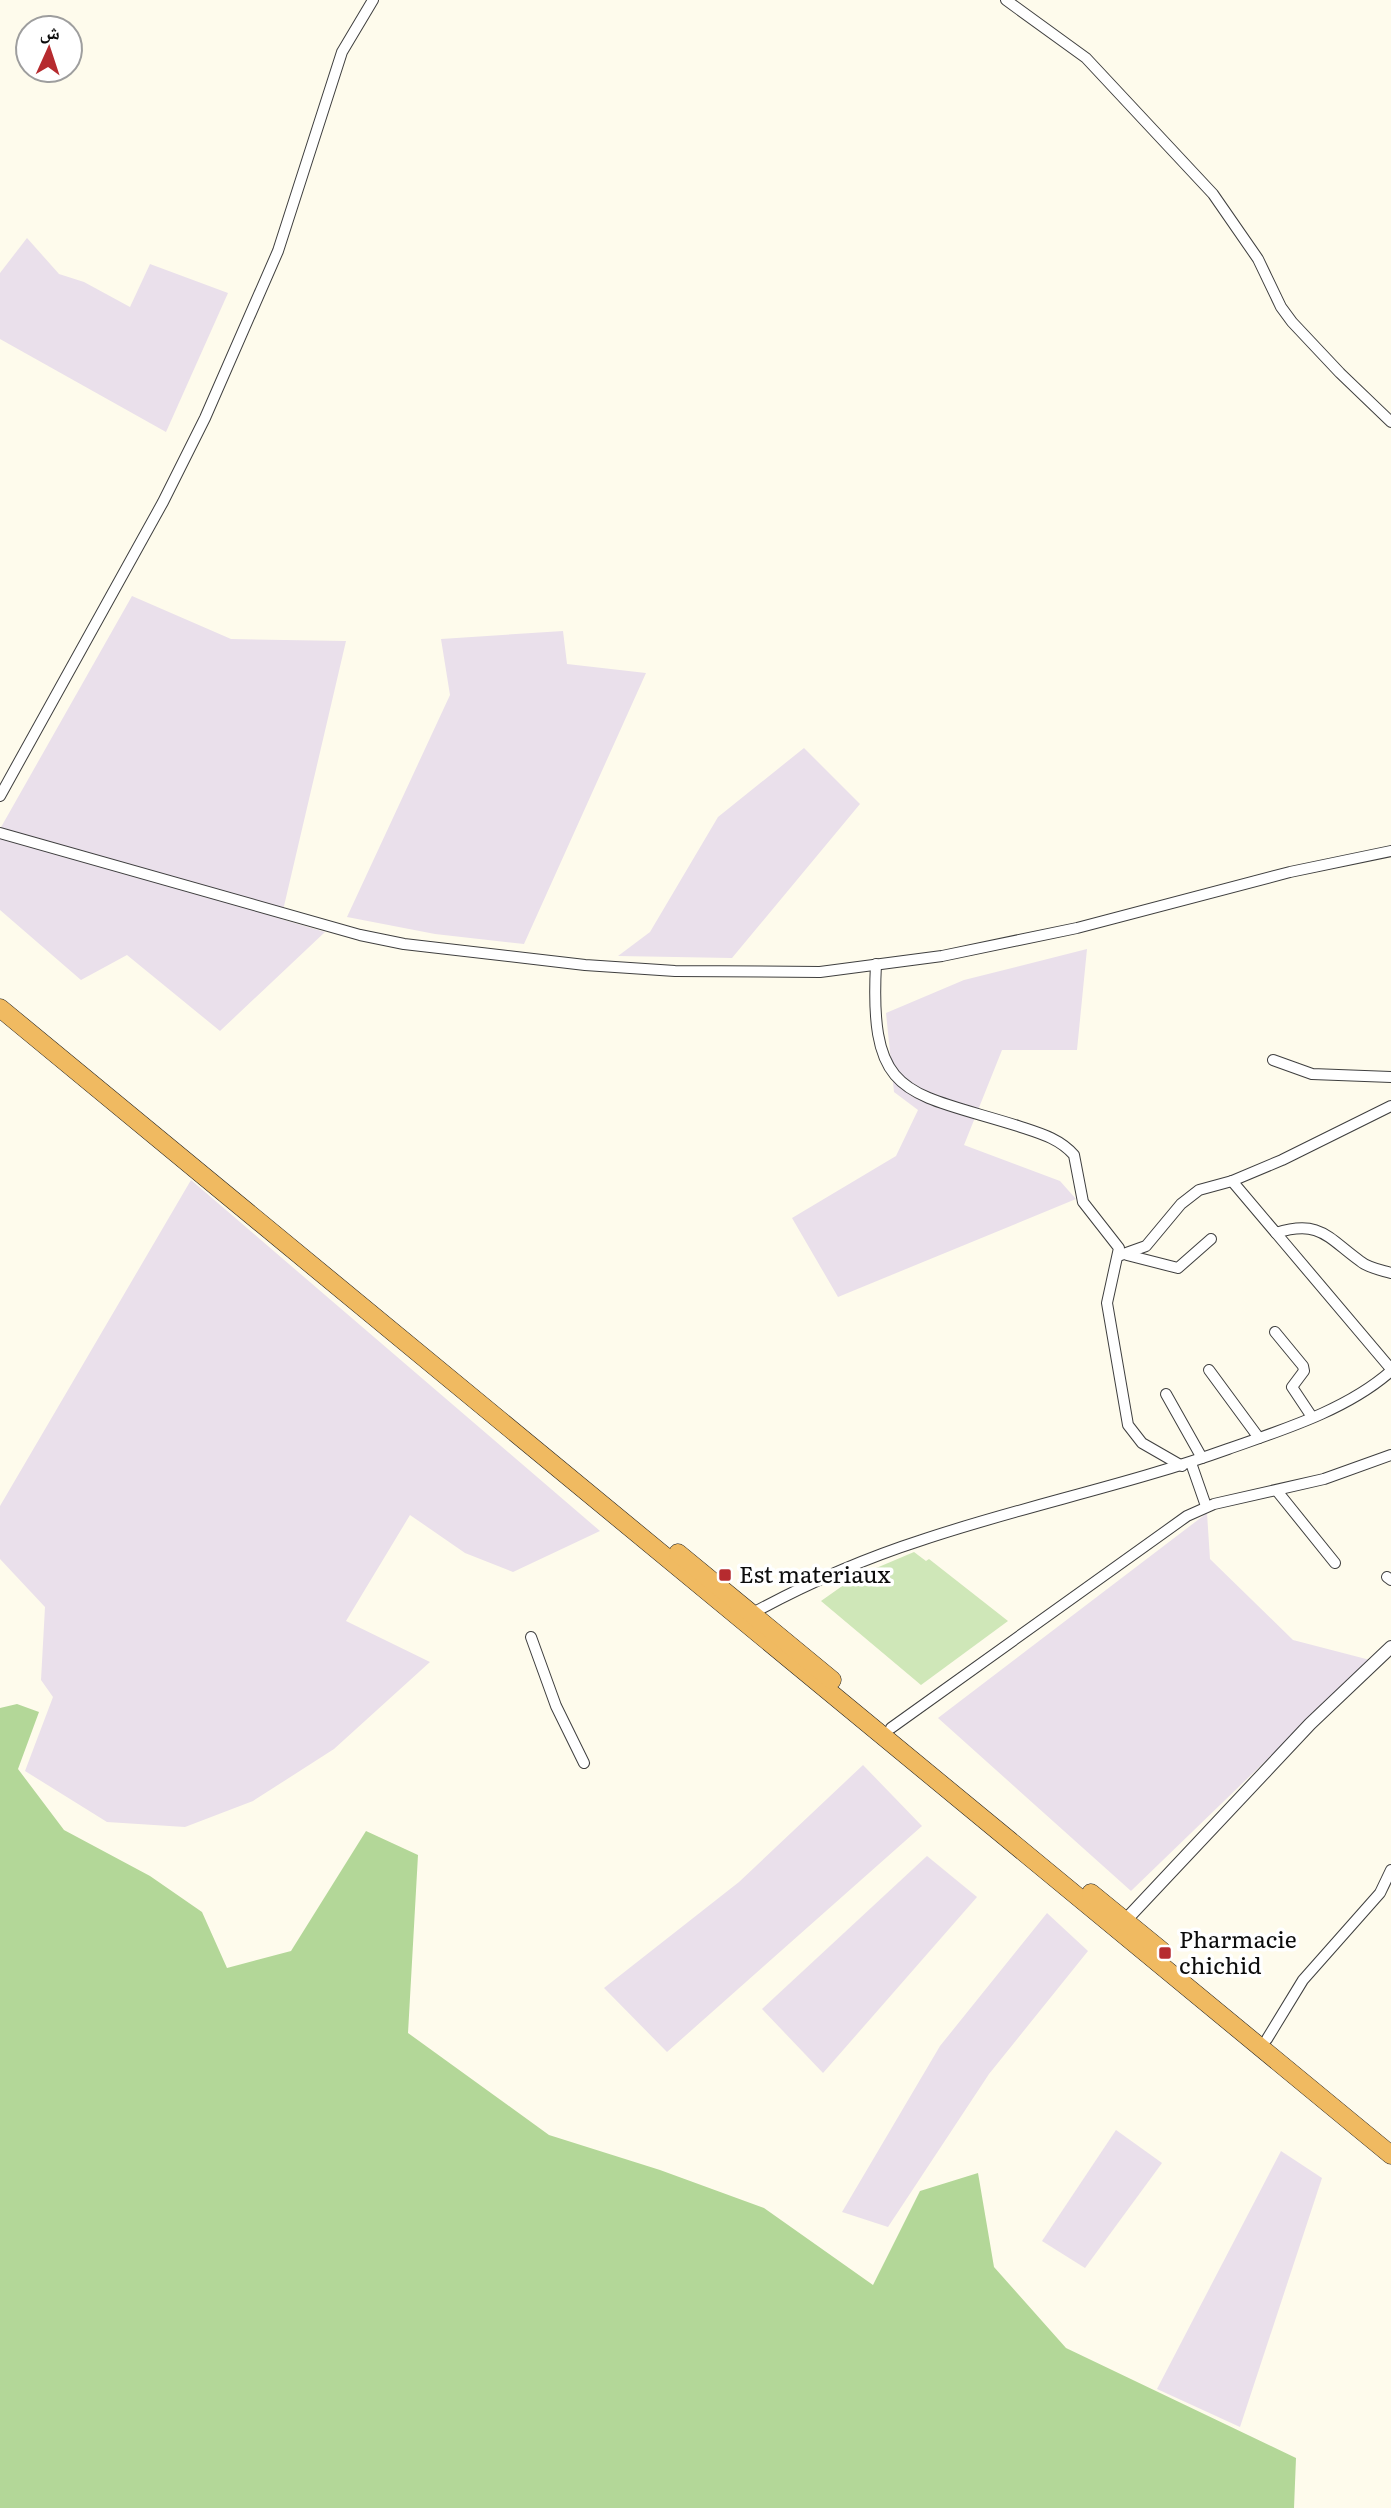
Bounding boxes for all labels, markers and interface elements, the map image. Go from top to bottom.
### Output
north arrow [14,14,84,84]
text: ش [39,17,61,46]
place label: Est materiaux [739,1556,891,1590]
marker: Est materiaux [717,1567,733,1583]
place label: Pharmacie chichid [1179,1921,1297,1981]
marker: Pharmacie chichid [1157,1945,1173,1961]

